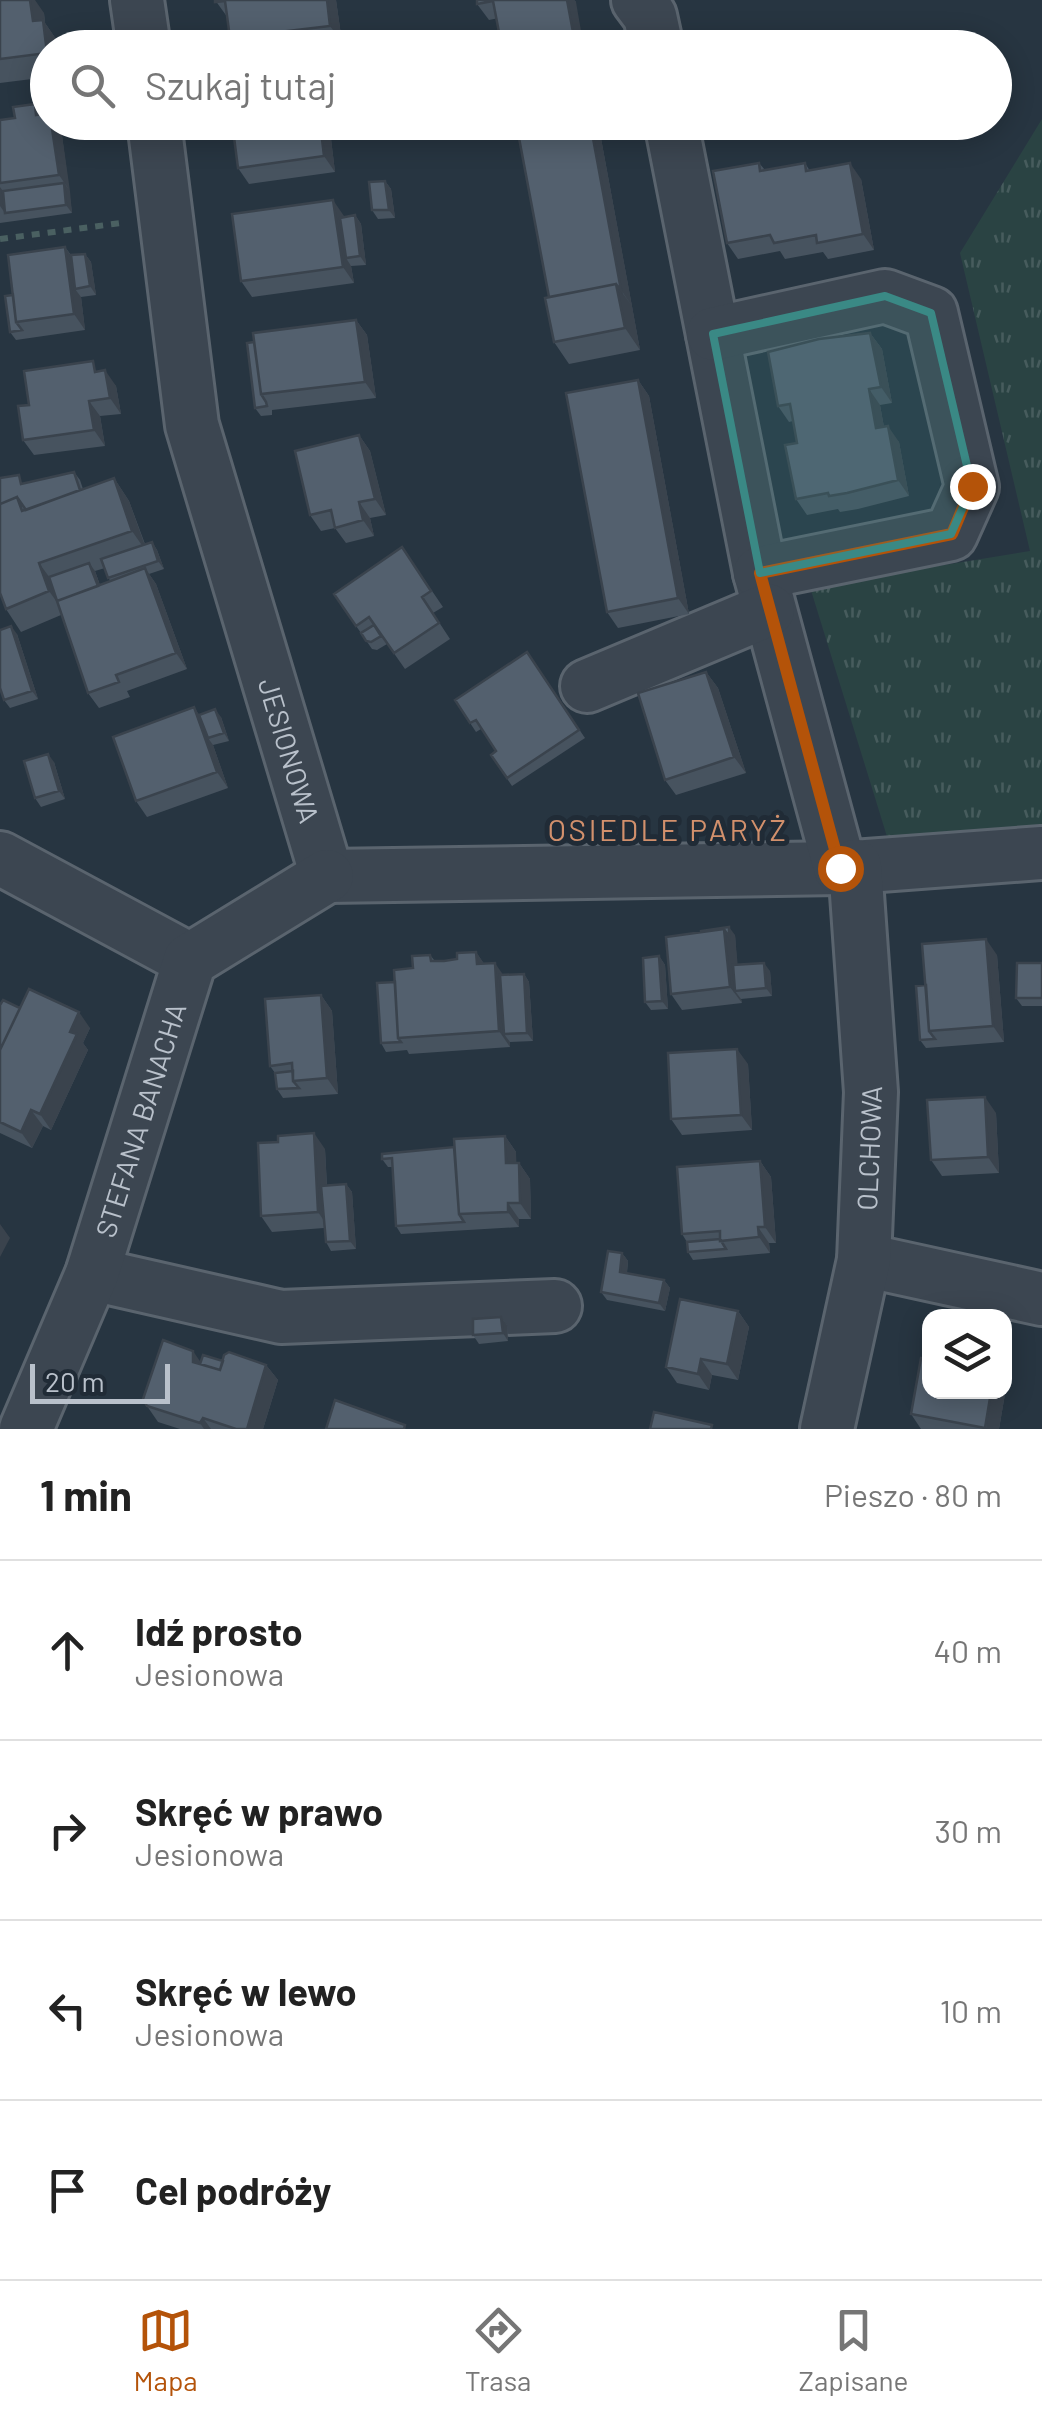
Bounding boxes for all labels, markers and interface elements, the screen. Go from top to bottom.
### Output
search box [30,30,1012,140]
icon: search [65,58,120,113]
text: Szukaj tutaj [145,62,336,108]
route end [950,464,996,510]
street label: JESIONOWA [252,674,327,827]
district label: OSIEDLE PARYŻ [547,811,789,847]
route start [818,846,864,892]
street label: STEFANA BANACHA [88,998,193,1241]
street label: OLCHOWA [849,1085,888,1211]
map controls [922,1309,1012,1399]
button: layers [922,1309,1012,1399]
scale bar [30,1359,170,1404]
text: 20 m [45,1364,105,1398]
text: 1 min [40,1469,132,1519]
text: Pieszo · 80 m [824,1475,1002,1513]
text: Idź prosto [135,1608,303,1654]
icon: ahead [40,1623,95,1678]
text: 40 m [933,1631,1002,1669]
text: Jesionowa [135,1654,284,1692]
text: Skręć w prawo [135,1788,383,1834]
icon: right [40,1803,95,1858]
text: 30 m [935,1811,1002,1849]
text: Jesionowa [135,1834,284,1872]
text: Skręć w lewo [135,1968,357,2014]
icon: left [40,1983,95,2038]
text: 10 m [940,1991,1002,2029]
text: Jesionowa [135,2014,284,2052]
icon: arrive [40,2163,95,2218]
text: Cel podróży [135,2167,331,2213]
tab: Mapa [134,2303,198,2397]
tab: Trasa [465,2303,531,2397]
tab: Zapisane [799,2303,908,2397]

